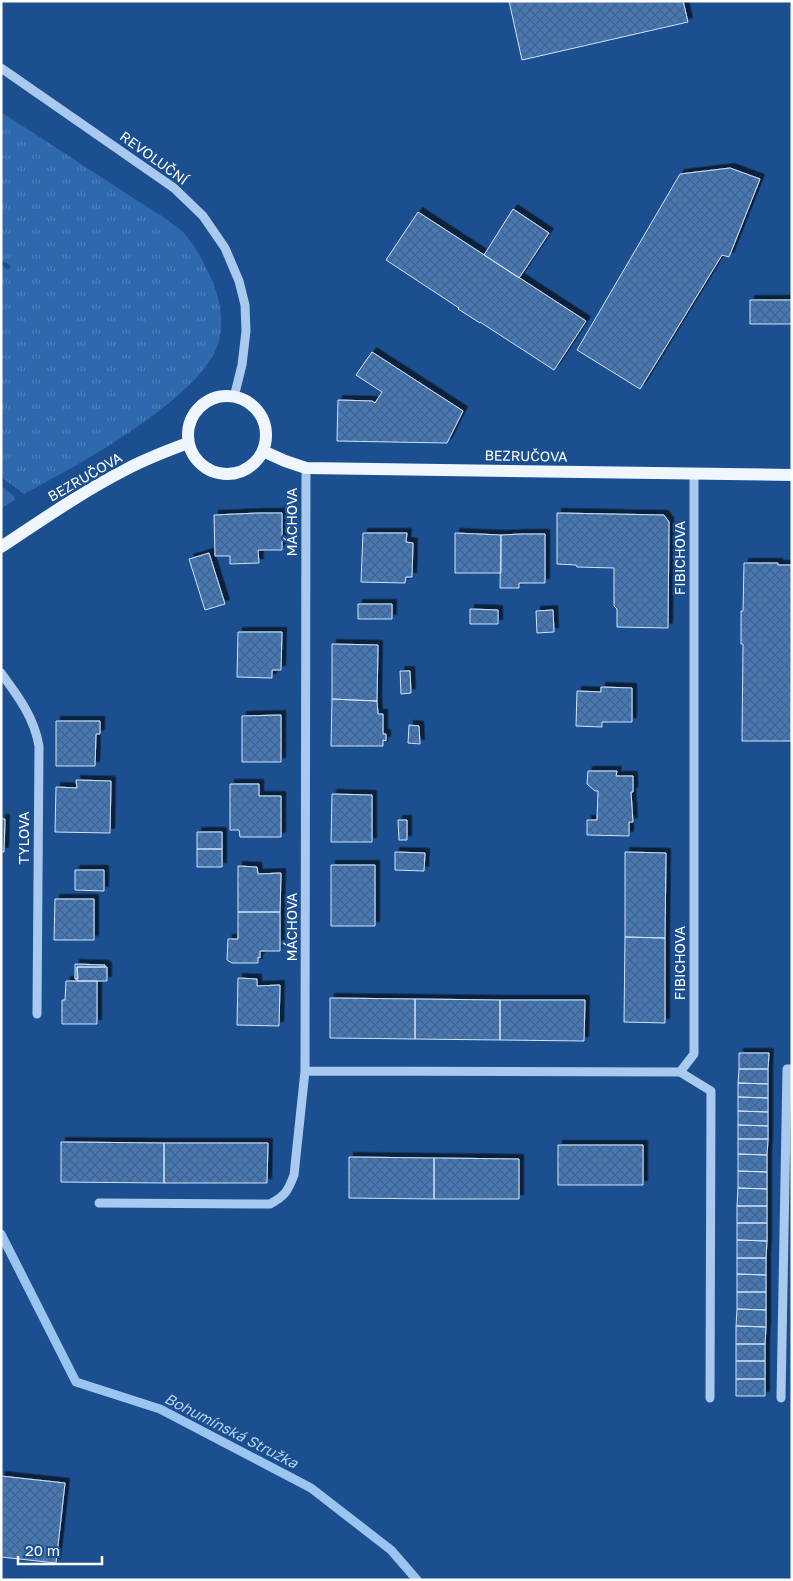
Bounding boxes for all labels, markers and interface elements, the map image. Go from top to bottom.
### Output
street label: REVOLUČNÍ [117,127,192,188]
street label: BEZRUČOVA [484,446,568,465]
street label: BEZRUČOVA [45,448,125,505]
street label: MÁCHOVA [283,487,300,556]
street label: FIBICHOVA [671,520,688,595]
street label: TYLOVA [15,811,32,865]
street label: MÁCHOVA [283,892,300,961]
street label: FIBICHOVA [671,925,688,1000]
water label: Bohumínská Stružka [162,1389,302,1472]
scale bar [18,1534,101,1566]
text: 20 m [25,1541,60,1559]

